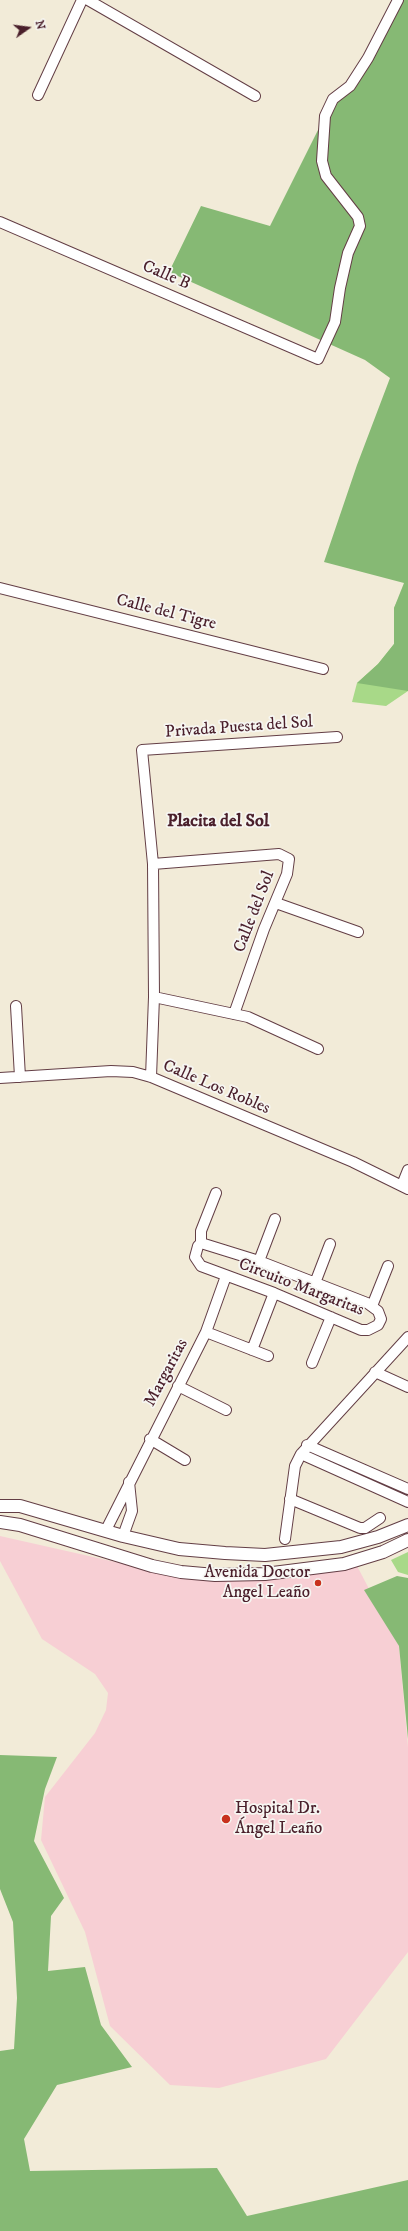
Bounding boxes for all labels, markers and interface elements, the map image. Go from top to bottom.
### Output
north arrow [8,8,48,48]
text: N [32,19,48,31]
street label: Calle B [139,257,193,295]
street label: Calle del Tigre [114,591,218,635]
street label: Privada Puesta del Sol [164,713,314,743]
district label: Placita del Sol [167,811,269,833]
street label: Calle del Sol [230,868,280,956]
street label: Calle Los Robles [159,1056,273,1120]
street label: Circuito Margaritas [235,1255,367,1321]
street label: Margaritas [141,1336,193,1410]
place label: Avenida Doctor Angel Leaño [204,1563,310,1603]
marker: Avenida Doctor Angel Leaño [313,1578,323,1588]
place label: Hospital Dr. Ángel Leaño [235,1799,322,1839]
marker: Hospital Dr. Ángel Leaño [220,1813,232,1825]

